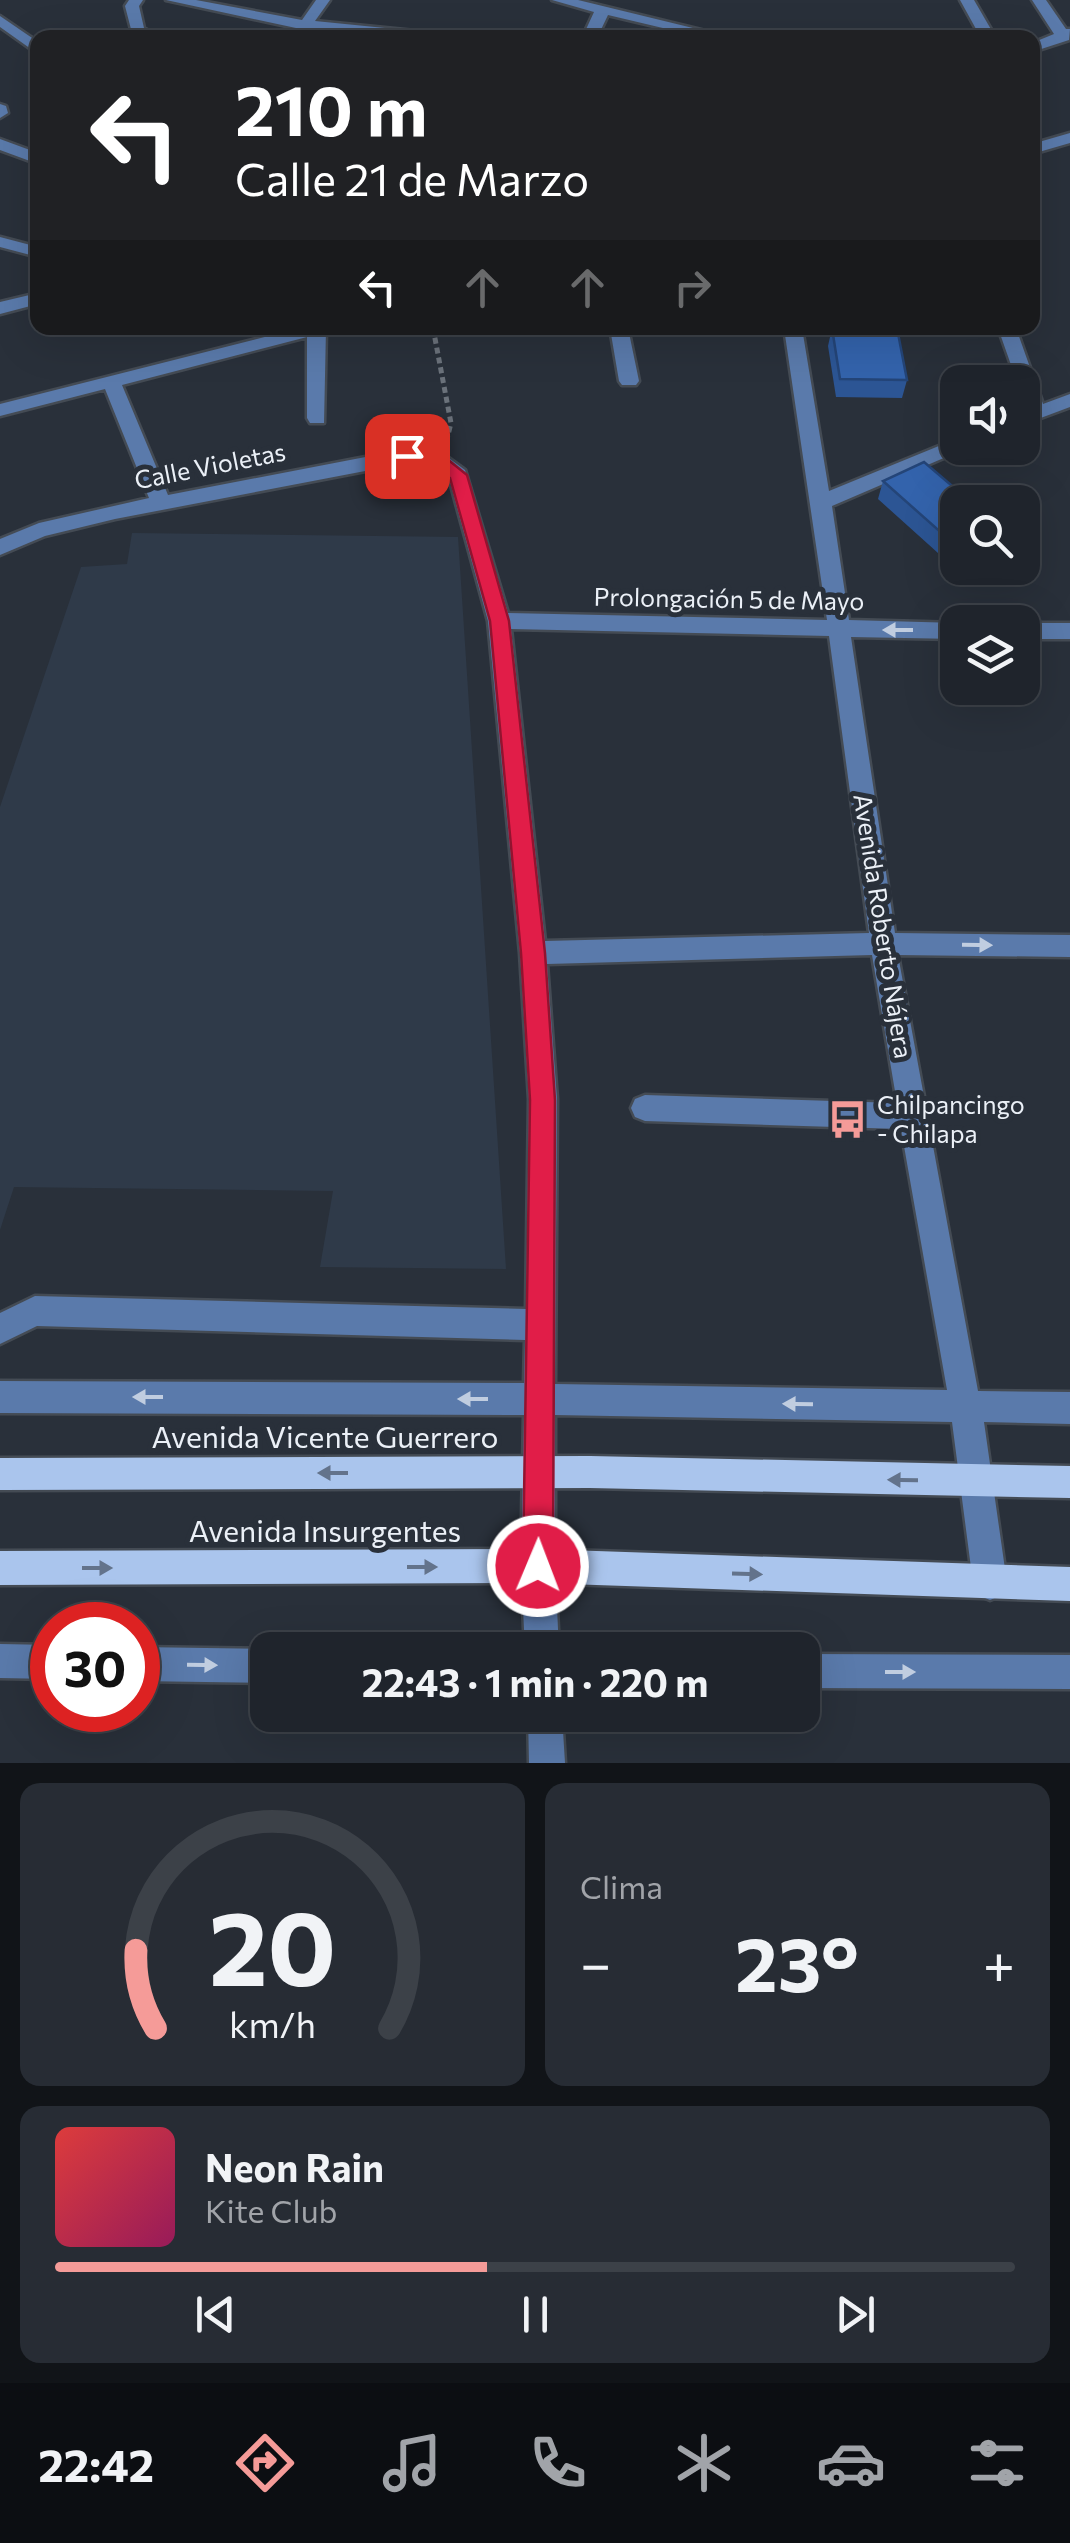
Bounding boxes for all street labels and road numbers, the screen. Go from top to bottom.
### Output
street label: Calle Violetas [132,436,288,494]
street label: Prolongación 5 de Mayo [593,581,865,615]
street label: Avenida Roberto Nájera [848,791,920,1060]
street label: Avenida Vicente Guerrero [152,1417,498,1454]
street label: Avenida Insurgentes [189,1511,461,1548]

